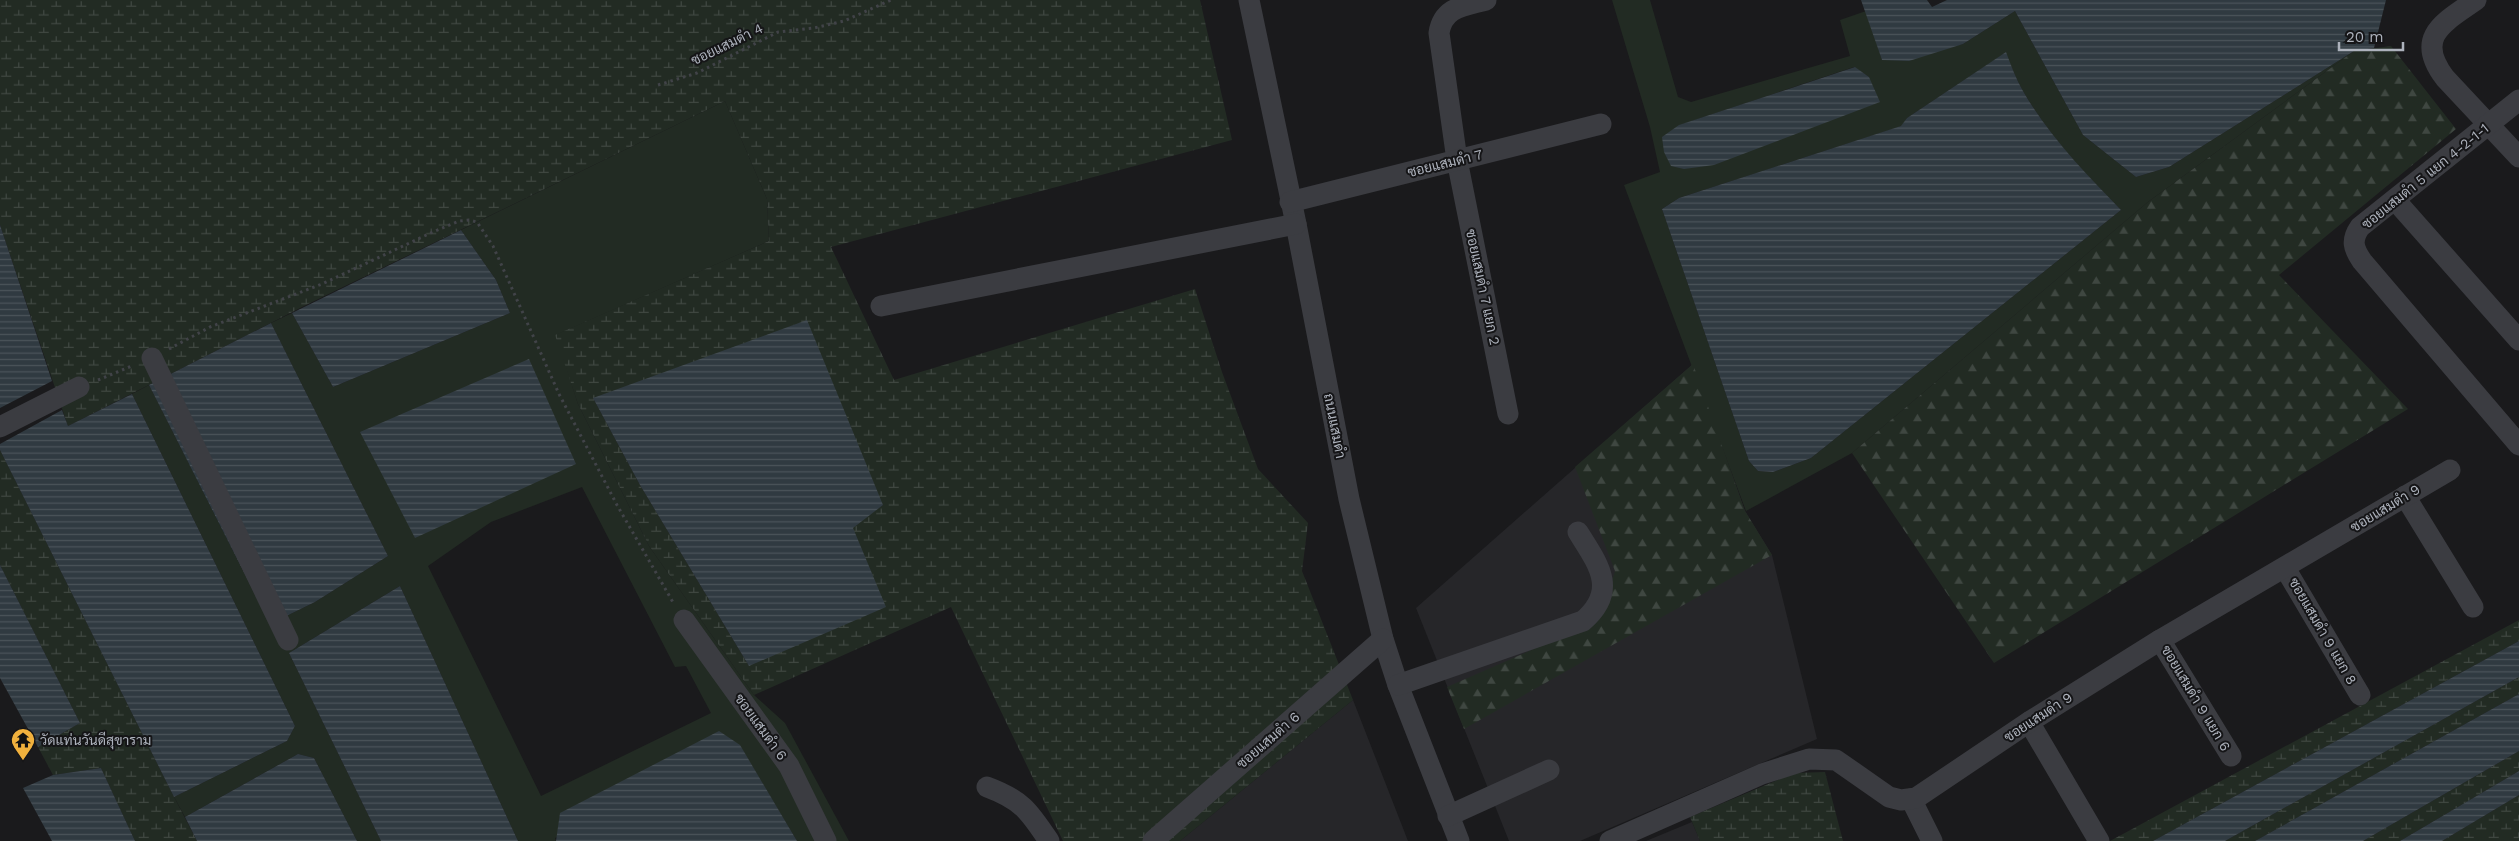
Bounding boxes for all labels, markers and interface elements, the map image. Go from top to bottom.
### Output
street label: ซอยแสมดำ 4 [688,20,766,68]
scale bar [2339,20,2403,52]
text: 20 m [2346,28,2384,46]
street label: ซอยแสมดำ 5 แยก 4-2-1-1 [2358,120,2492,232]
street label: ซอยแสมดำ 7 [1406,146,1484,180]
street label: ซอยแสมดำ 7 แยก 2 [1463,227,1503,347]
street label: ถนนแสมดำ [1321,392,1349,460]
street label: ซอยแสมดำ 9 [2347,481,2423,535]
street label: ซอยแสมดำ 9 แยก 8 [2286,575,2360,687]
street label: ซอยแสมดำ 9 แยก 6 [2158,642,2234,754]
street label: ซอยแสมดำ 9 [2001,689,2075,745]
street label: ซอยแสมดำ 6 [732,691,790,763]
street label: ซอยแสมดำ 6 [1233,708,1303,772]
temple icon: วัดแท่นวันดีสุขาราม [10,727,36,761]
place label: วัดแท่นวันดีสุขาราม [40,731,151,750]

